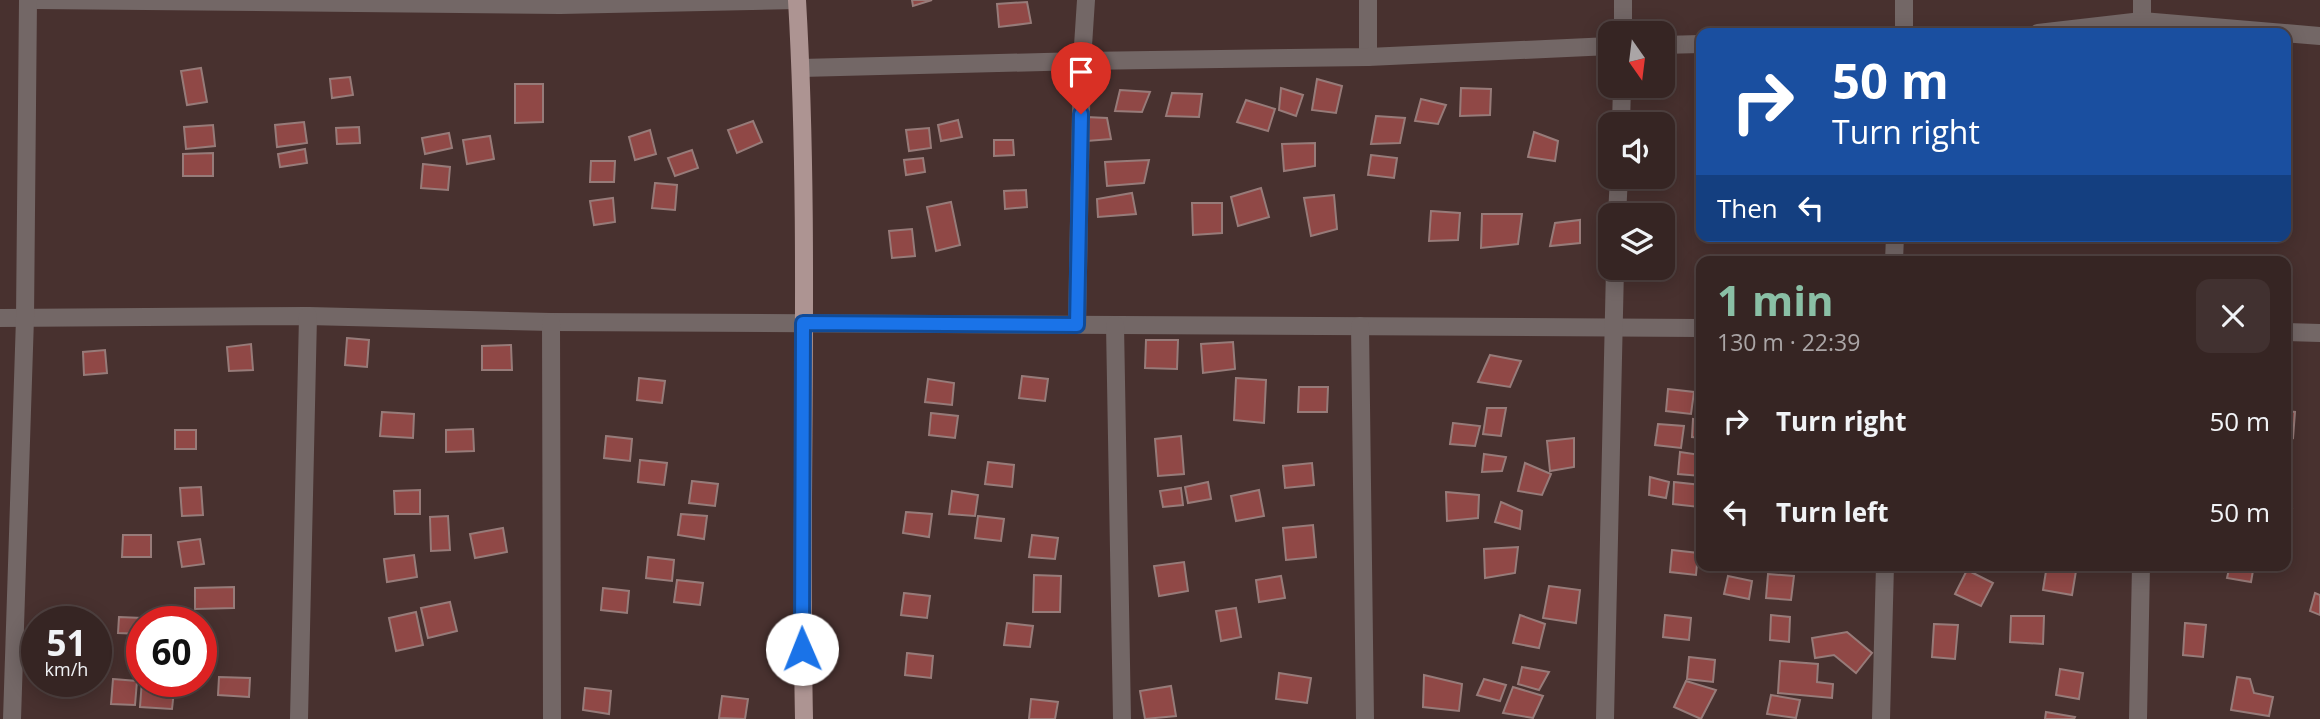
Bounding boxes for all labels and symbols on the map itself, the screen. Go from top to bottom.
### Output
north arrow [1598,21,1675,98]
pin [1051,42,1111,114]
speed limit sign: 60 [126,606,217,697]
position arrow [765,612,839,686]

